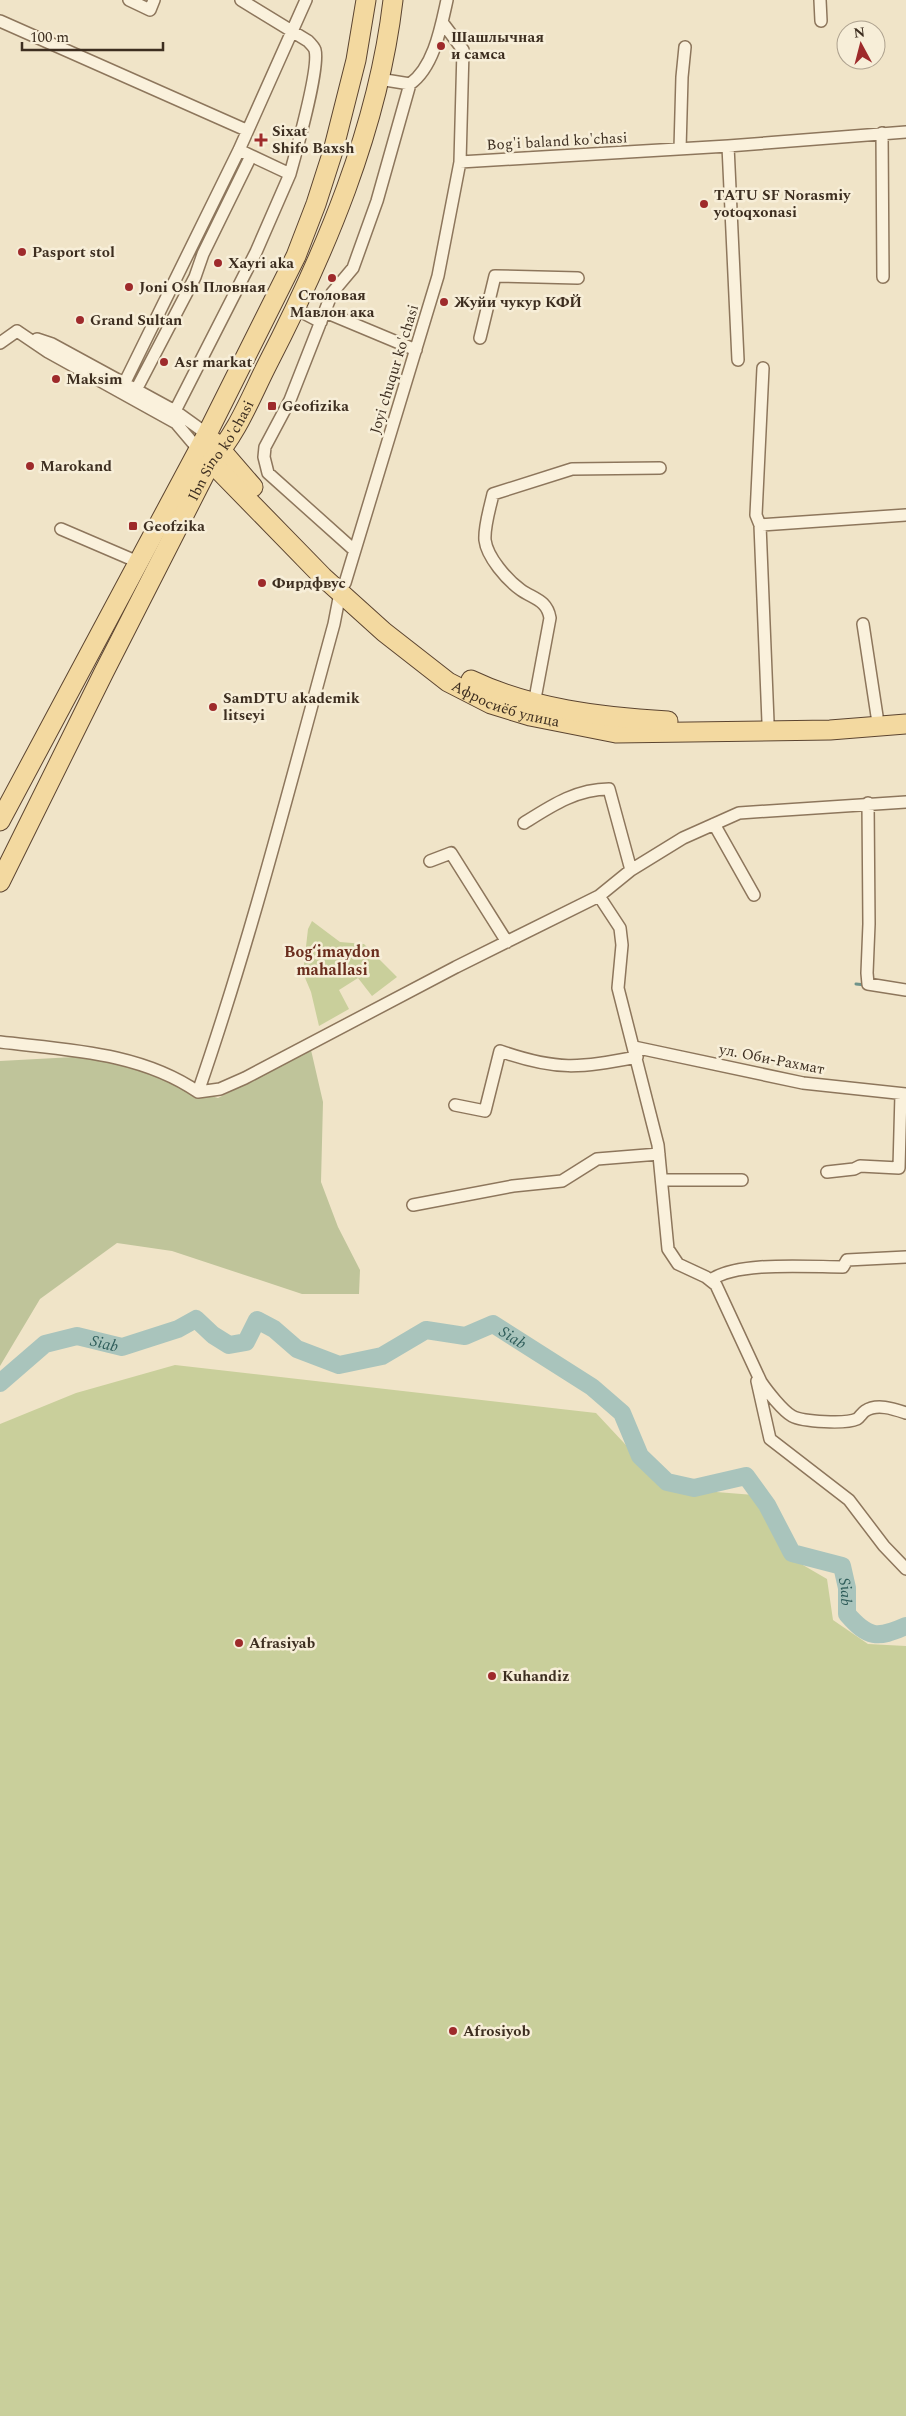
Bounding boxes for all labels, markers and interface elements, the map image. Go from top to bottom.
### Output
scale bar [22,20,164,52]
north arrow [836,20,886,70]
text: N [853,21,866,44]
text: 100 m [30,26,69,49]
place label: Шашлычная и самса [451,26,544,66]
marker: Шашлычная и самса [435,40,447,52]
place label: Sixat Shifo Baxsh [272,120,355,160]
street label: Bog'i baland ko'chasi [486,126,628,157]
marker: Sixat Shifo Baxsh [254,133,268,147]
place label: TATU SF Norasmiy yotoqxonasi [713,184,851,224]
marker: TATU SF Norasmiy yotoqxonasi [698,198,710,210]
place label: Pasport stol [32,241,115,264]
marker: Pasport stol [16,246,28,258]
place label: Xayri aka [228,252,294,275]
marker: Xayri aka [212,257,224,269]
marker: Столовая Мавлон ака [326,272,338,284]
place label: Joni Osh Пловная [139,276,266,299]
marker: Joni Osh Пловная [123,281,135,293]
place label: Столовая Мавлон ака [290,284,375,324]
place label: Жуйи чукур КФЙ [454,291,582,314]
marker: Жуйи чукур КФЙ [438,296,450,308]
street label: Joyi chuqur ko'chasi [364,302,425,437]
place label: Grand Sultan [90,309,182,332]
marker: Grand Sultan [74,314,86,326]
place label: Asr markat [174,351,252,374]
marker: Asr markat [158,356,170,368]
place label: Maksim [66,368,123,391]
marker: Maksim [50,373,62,385]
place label: Geofizika [282,395,349,418]
street label: Ibn Sino ko'chasi [182,396,260,505]
marker: Geofizika [266,400,278,412]
place label: Marokand [40,455,112,478]
marker: Marokand [24,460,36,472]
place label: Geofzika [143,515,205,538]
marker: Geofzika [127,520,139,532]
place label: Фирдфвус [272,572,346,595]
marker: Фирдфвус [256,577,268,589]
street label: Афросиёб улица [447,675,562,734]
place label: SamDTU akademik litseyi [223,687,360,727]
marker: SamDTU akademik litseyi [207,701,219,713]
district label: Bog‘imaydon mahallasi [284,940,380,982]
street label: ул. Оби-Рахмат [716,1038,827,1081]
water label: Siab [494,1320,531,1356]
water label: Siab [88,1329,121,1359]
water label: Siab [832,1575,858,1606]
place label: Afrasiyab [249,1632,316,1655]
marker: Afrasiyab [233,1637,245,1649]
place label: Kuhandiz [502,1665,569,1688]
marker: Kuhandiz [486,1670,498,1682]
place label: Afrosiyob [463,2020,531,2043]
marker: Afrosiyob [447,2025,459,2037]

